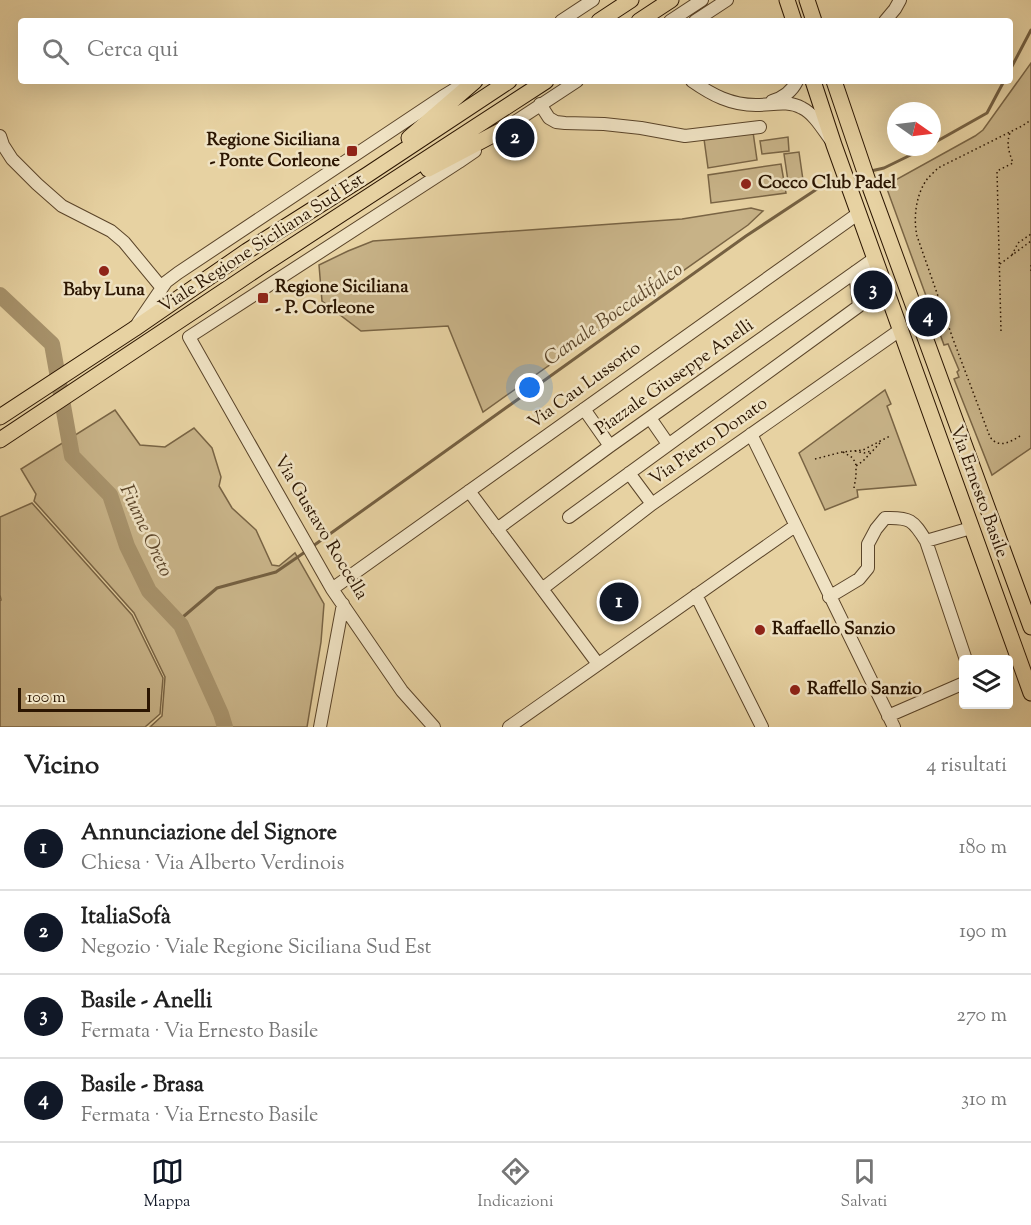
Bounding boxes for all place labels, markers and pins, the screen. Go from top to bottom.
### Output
pin: 2 [496,116,534,160]
place label: Regione Siciliana - Ponte Corleone [207,128,341,175]
marker: Regione Siciliana - Ponte Corleone [345,144,359,158]
place label: Cocco Club Padel [758,171,897,197]
marker: Cocco Club Padel [739,177,753,191]
marker: Baby Luna [97,264,111,278]
pin: 3 [854,268,892,312]
place label: Regione Siciliana - P. Corleone [275,275,409,322]
place label: Baby Luna [63,278,146,304]
marker: Regione Siciliana - P. Corleone [256,291,270,305]
pin: 4 [908,294,948,340]
pin: 1 [600,580,638,624]
place label: Raffaello Sanzio [772,617,896,643]
marker: Raffaello Sanzio [753,623,767,637]
place label: Raffello Sanzio [807,677,922,703]
marker: Raffello Sanzio [788,683,802,697]

